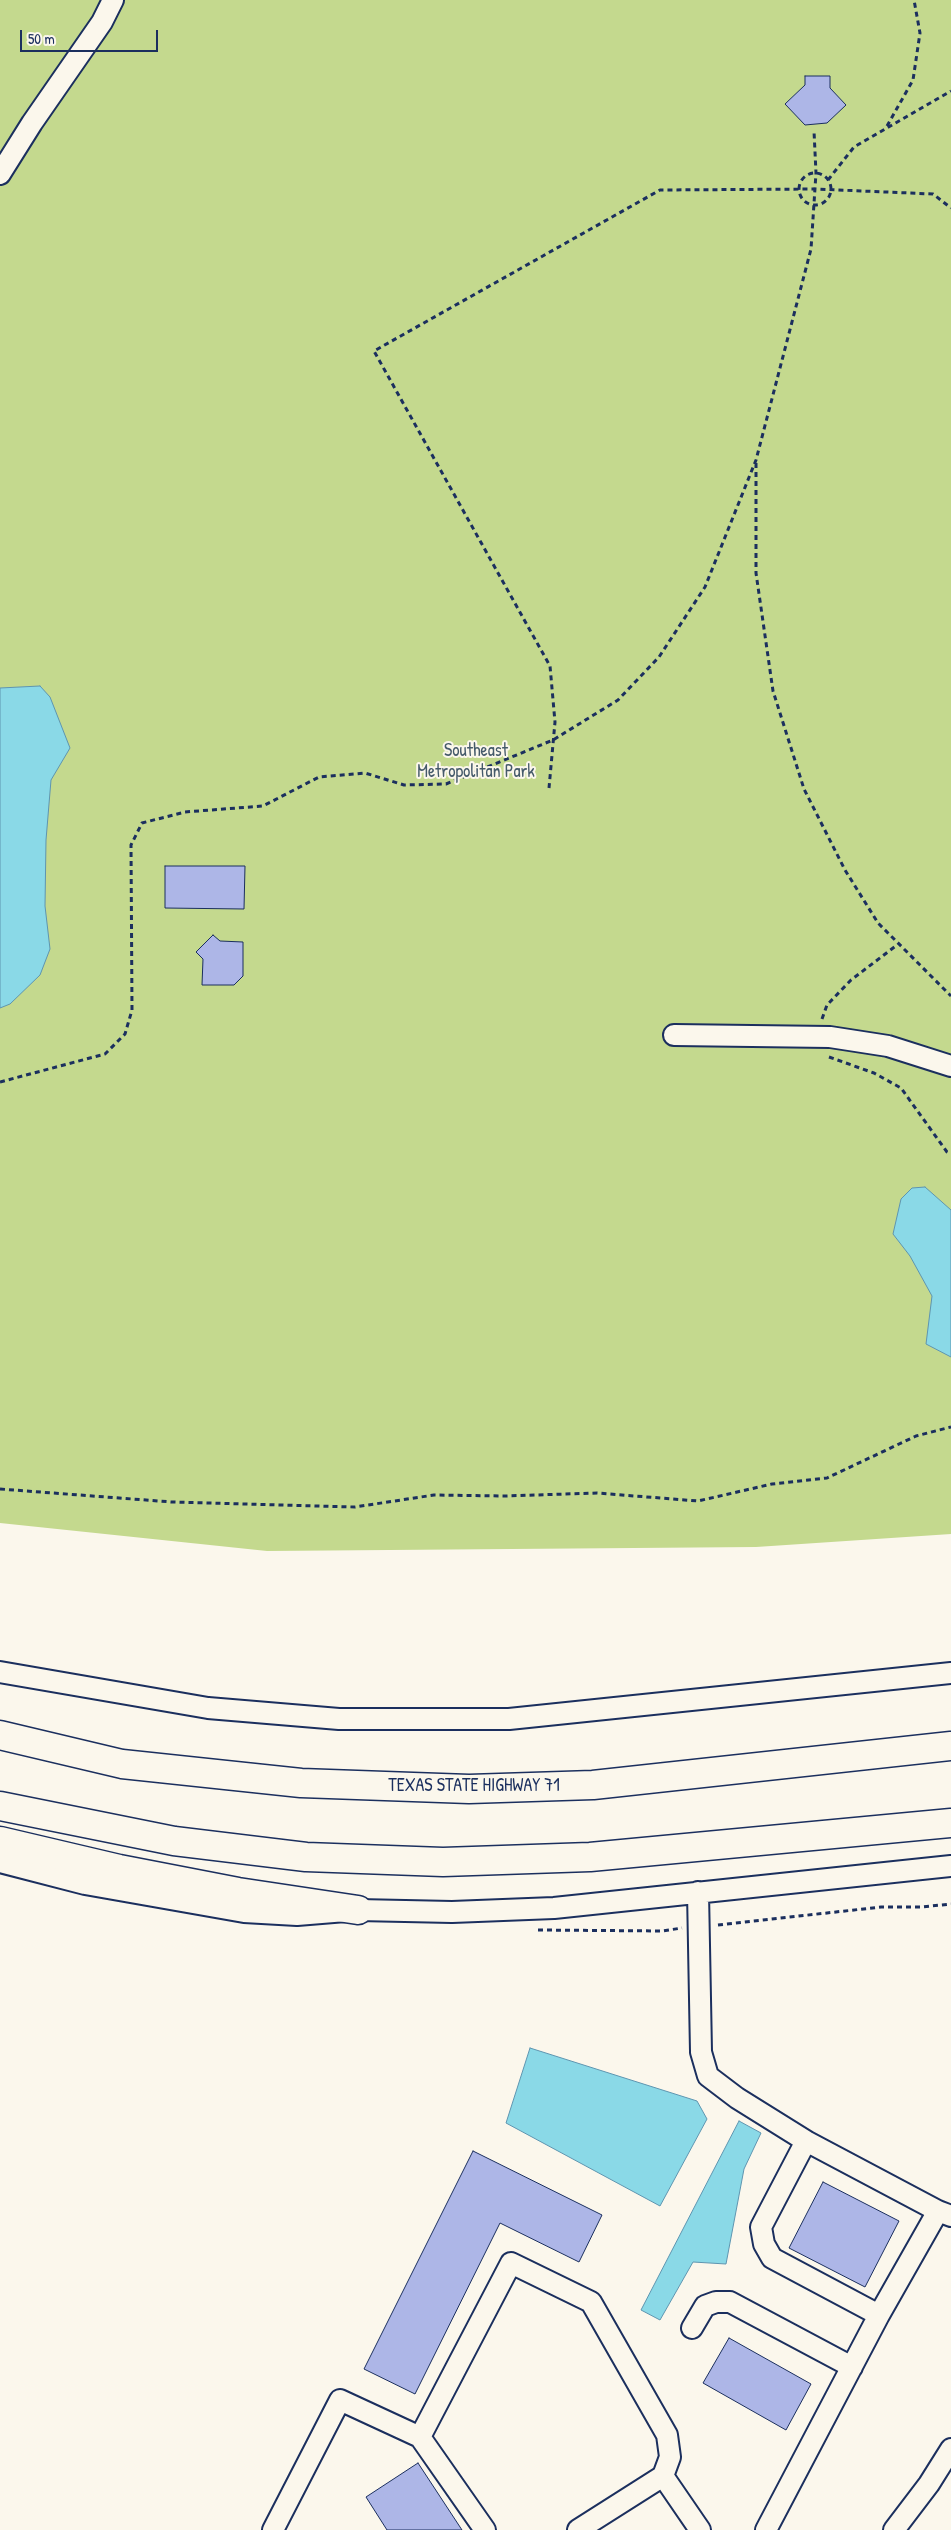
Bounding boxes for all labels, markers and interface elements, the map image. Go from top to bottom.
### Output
scale bar [22,20,160,52]
text: 50 m [28,28,55,49]
park label: Southeast Metropolitan Park [417,740,535,782]
street label: TEXAS STATE HIGHWAY 71 [388,1775,560,1797]

